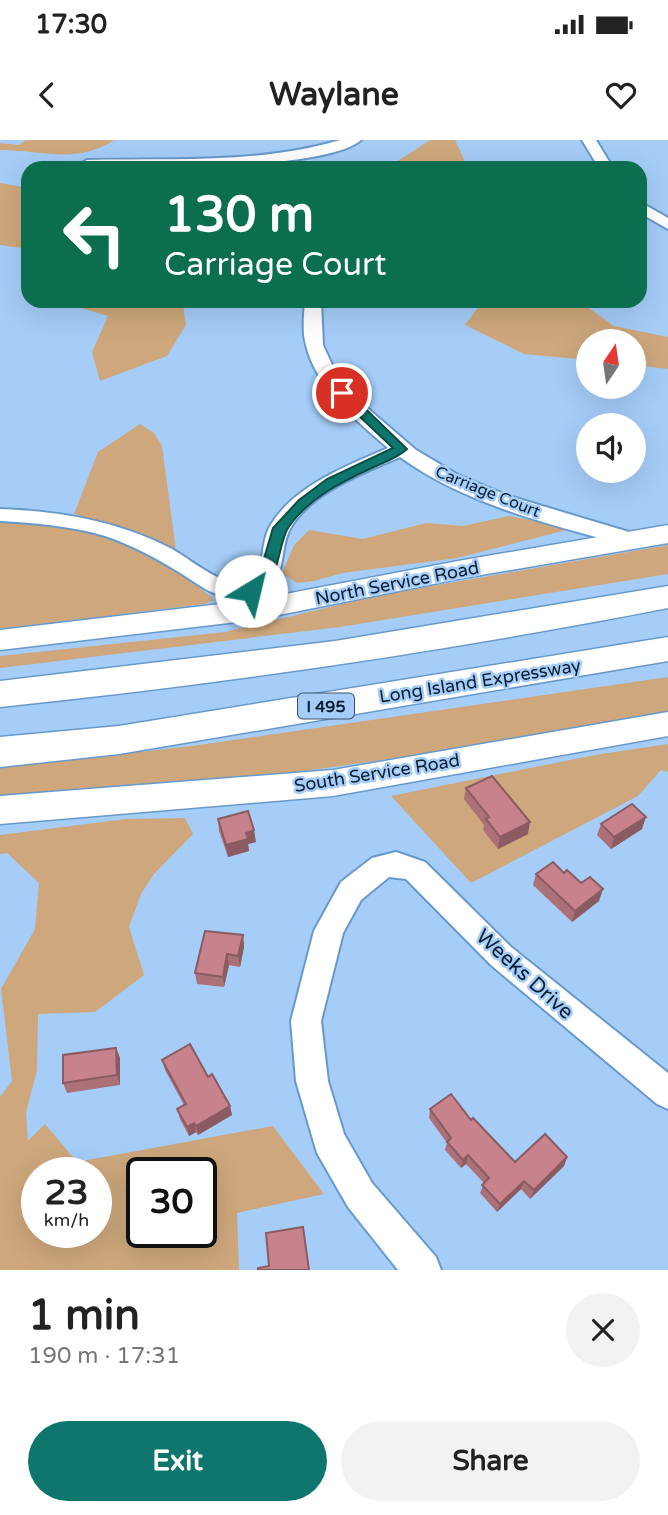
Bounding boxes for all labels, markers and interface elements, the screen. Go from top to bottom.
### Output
text: 17:30 [35,9,107,40]
icon: back [28,76,66,114]
text: Waylane [269,76,399,114]
icon: heart [602,76,640,114]
text: 130 m [164,186,314,245]
icon: left [49,189,140,280]
text: Carriage Court [164,246,386,284]
north arrow [576,329,646,399]
map controls [576,329,646,483]
pin [312,363,372,423]
icon: arrive [323,374,361,412]
button: sound [576,413,646,483]
street label: Carriage Court [432,462,543,522]
position arrow [214,554,288,628]
street label: North Service Road [313,556,481,610]
street label: Long Island Expressway [378,654,583,708]
road number: I 495 [298,694,354,719]
street label: South Service Road [293,749,461,797]
street label: Weeks Drive [471,924,579,1025]
speed limit sign: 30 [126,1157,217,1248]
text: 23 [45,1172,88,1214]
text: km/h [44,1209,89,1231]
text: 1 min [28,1290,140,1341]
button: close [566,1293,640,1367]
text: 190 m · 17:31 [28,1342,180,1370]
button: Exit [28,1421,327,1501]
button: Share [341,1421,640,1501]

